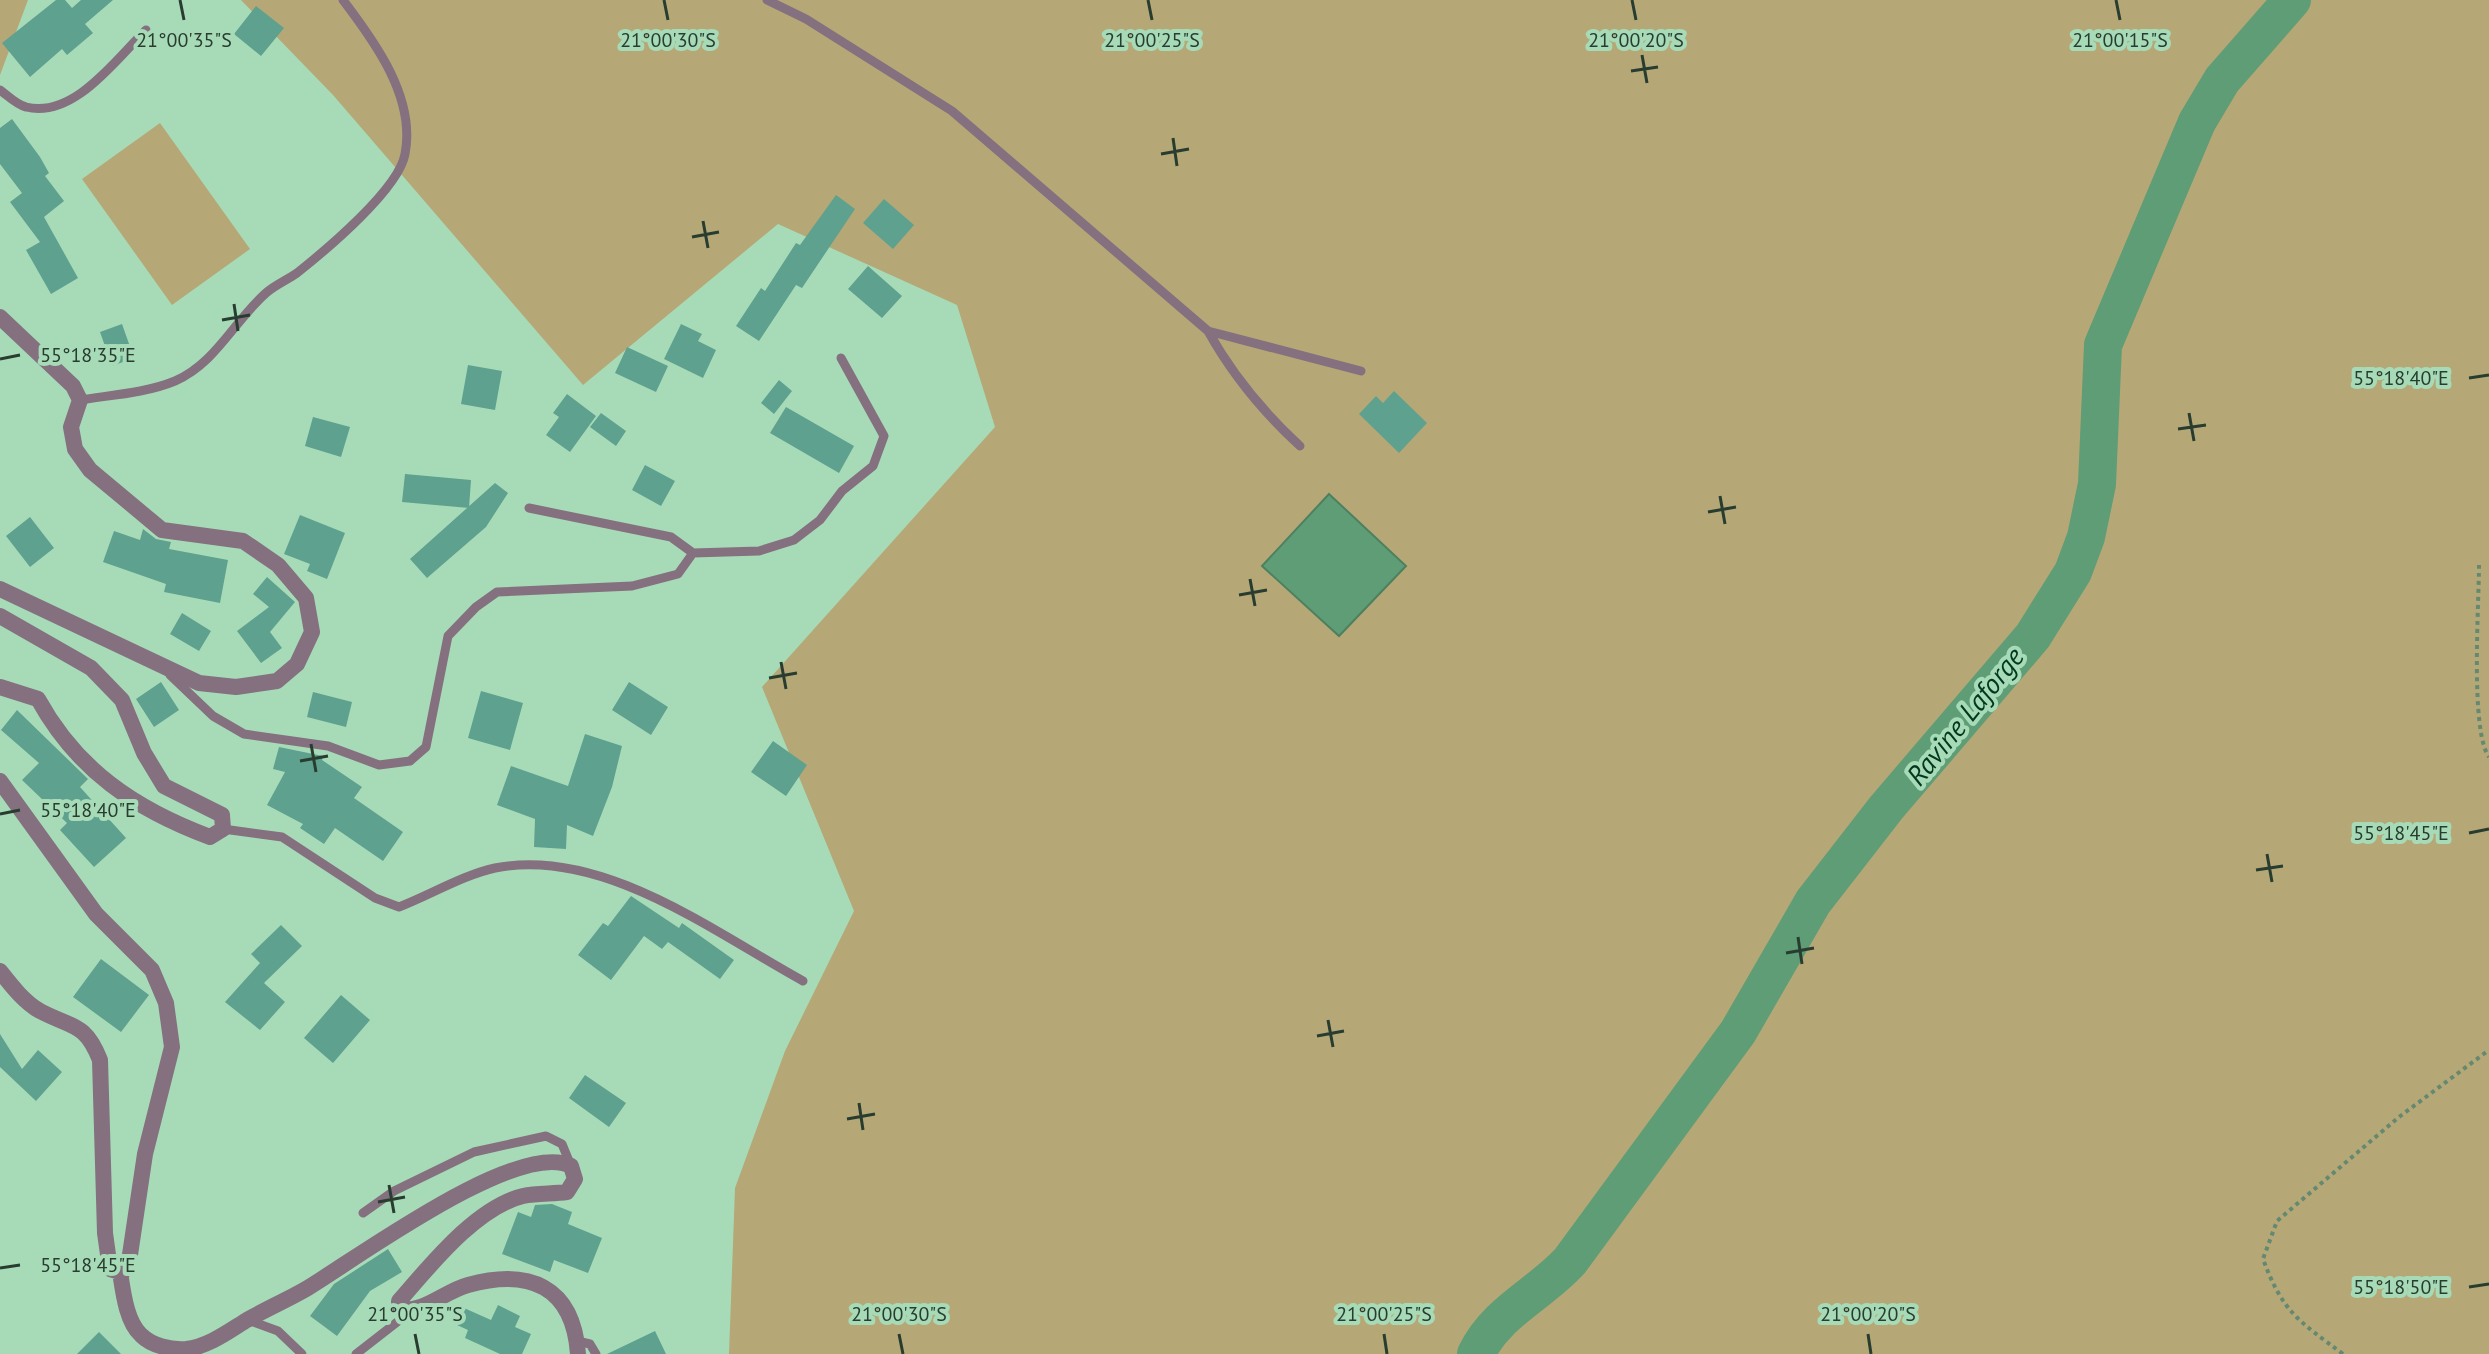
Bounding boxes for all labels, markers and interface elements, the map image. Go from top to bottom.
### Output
text: 21°00'35"S [136,27,232,53]
text: 21°00'30"S [620,27,716,53]
text: 21°00'25"S [1104,27,1200,53]
text: 21°00'20"S [1588,27,1684,53]
text: 21°00'15"S [2072,27,2168,53]
text: 55°18'35"E [40,342,136,368]
text: 55°18'40"E [2353,365,2449,391]
water label: Ravine Laforge [1897,639,2032,792]
text: 55°18'40"E [40,797,136,823]
text: 55°18'45"E [2353,820,2449,846]
text: 55°18'45"E [40,1252,136,1278]
text: 55°18'50"E [2353,1274,2449,1300]
text: 21°00'35"S [367,1301,463,1327]
text: 21°00'30"S [851,1301,947,1327]
text: 21°00'25"S [1336,1301,1432,1327]
text: 21°00'20"S [1820,1301,1916,1327]

